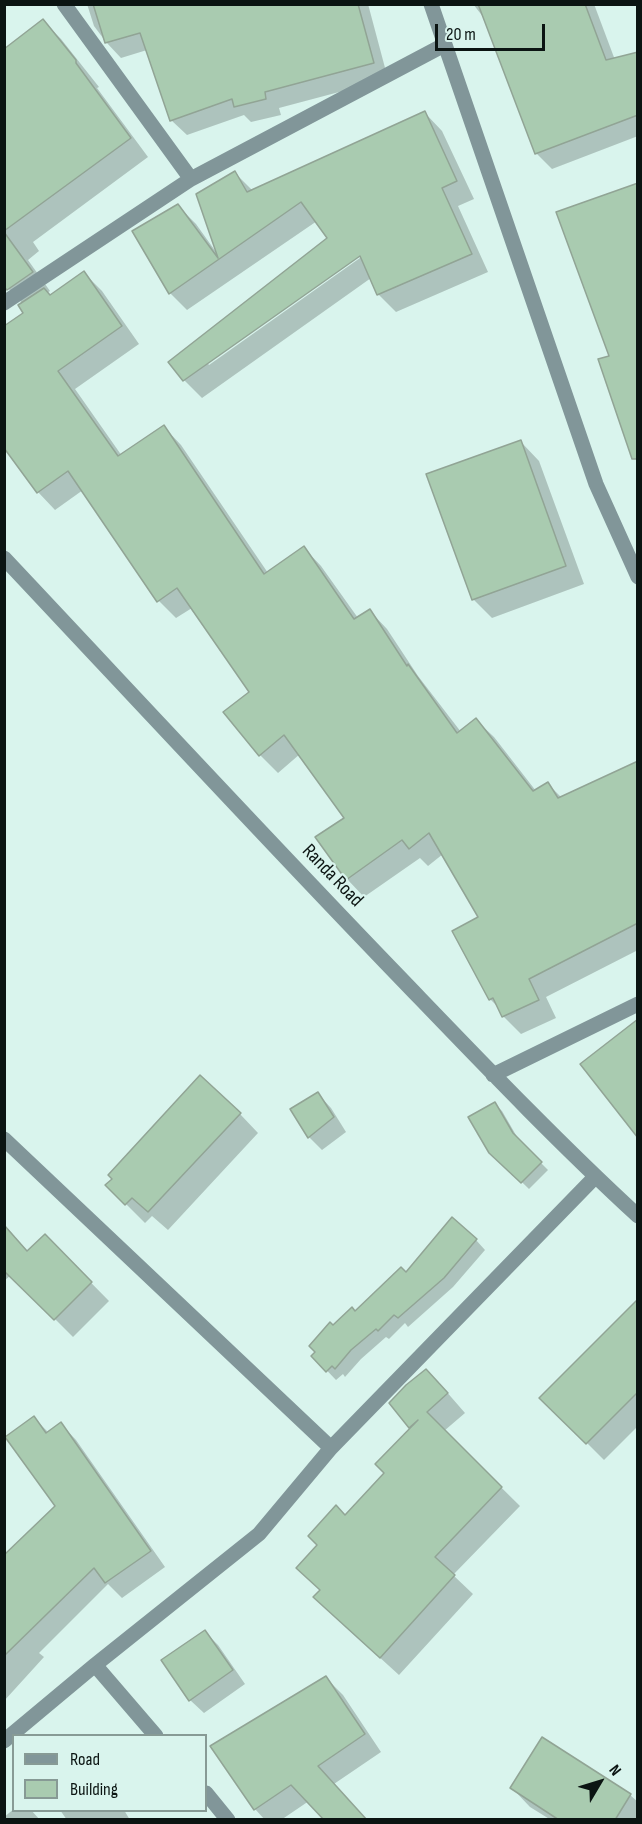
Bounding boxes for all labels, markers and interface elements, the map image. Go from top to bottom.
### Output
scale bar [438,12,548,50]
text: 20 m [446,24,476,45]
street label: Randa Road [296,840,368,912]
legend [12,1734,207,1812]
text: Road [70,1749,100,1770]
north arrow [570,1752,630,1812]
text: N [604,1761,625,1780]
text: Building [70,1779,118,1800]

